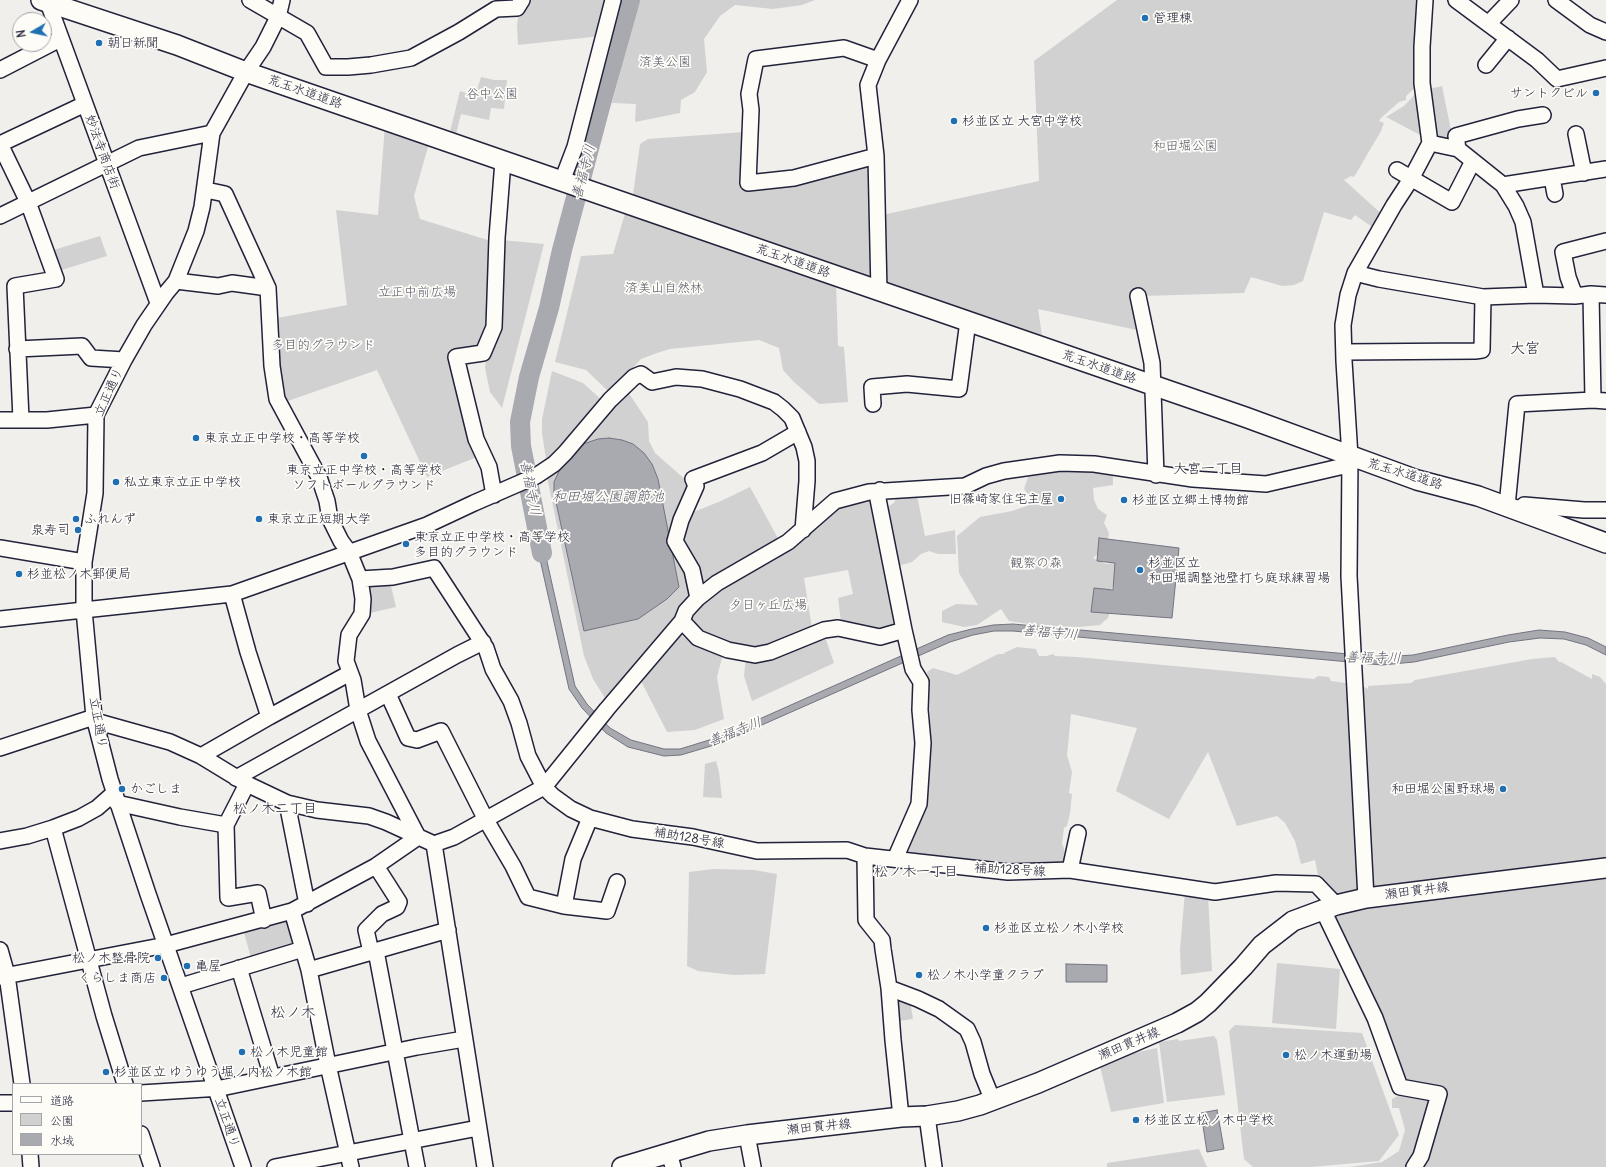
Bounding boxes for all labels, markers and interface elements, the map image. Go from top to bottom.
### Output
place label: 管理棟 [1153,10,1192,26]
north arrow [12,12,52,52]
marker: 管理棟 [1140,13,1150,23]
text: N [14,29,29,39]
place label: 朝日新聞 [107,35,159,51]
marker: 朝日新聞 [94,38,104,48]
park label: 済美公園 [639,54,691,70]
street label: 荒玉水道道路 [266,72,344,112]
place label: サントクビル [1510,85,1588,101]
park label: 谷中公園 [466,86,518,102]
marker: サントクビル [1591,88,1601,98]
street label: 妙法寺商店街 [81,113,123,191]
place label: 杉並区立 大宮中学校 [962,113,1082,129]
marker: 杉並区立 大宮中学校 [949,116,959,126]
park label: 和田堀公園 [1153,138,1217,154]
water label: 善福寺川 [569,143,599,201]
street label: 荒玉水道道路 [754,241,832,281]
park label: 済美山自然林 [625,280,703,296]
park label: 立正中前広場 [378,284,456,300]
park label: 多目的グラウンド [271,337,375,353]
district label: 大宮 [1510,340,1540,358]
street label: 荒玉水道道路 [1060,347,1138,387]
street label: 立正通り [91,365,127,419]
place label: 東京立正中学校・高等学校 [204,430,360,446]
marker: 東京立正中学校・高等学校 [191,433,201,443]
marker: 東京立正中学校・高等学校 ソフトボールグラウンド [359,451,369,461]
street label: 荒玉水道道路 [1365,455,1445,493]
water label: 善福寺川 [516,459,544,517]
district label: 大宮一丁目 [1173,461,1243,477]
place label: 東京立正中学校・高等学校 ソフトボールグラウンド [286,462,442,493]
place label: 私立東京立正中学校 [124,474,241,490]
marker: 私立東京立正中学校 [111,477,121,487]
water label: 和田堀公園調節池 [552,489,664,505]
place label: 旧篠崎家住宅主屋 [949,491,1053,507]
place label: 杉並区立郷土博物館 [1132,492,1249,508]
marker: 旧篠崎家住宅主屋 [1056,494,1066,504]
marker: 杉並区立郷土博物館 [1119,495,1129,505]
place label: ふれんず [84,511,136,527]
place label: 東京立正短期大学 [267,511,371,527]
marker: ふれんず [71,514,81,524]
marker: 東京立正短期大学 [254,514,264,524]
place label: 泉寿司 [31,522,70,538]
marker: 泉寿司 [73,525,83,535]
place label: 東京立正中学校・高等学校 多目的グラウンド [414,529,570,560]
marker: 東京立正中学校・高等学校 多目的グラウンド [401,539,411,549]
park label: 観察の森 [1010,555,1062,571]
place label: 杉並区立 和田堀調整池壁打ち庭球練習場 [1148,555,1330,586]
marker: 杉並区立 和田堀調整池壁打ち庭球練習場 [1135,565,1145,575]
place label: 杉並松ノ木郵便局 [27,566,131,582]
marker: 杉並松ノ木郵便局 [14,569,24,579]
park label: 夕日ヶ丘広場 [729,597,807,613]
water label: 善福寺川 [1021,622,1079,644]
water label: 善福寺川 [1345,649,1401,667]
street label: 立正通り [86,696,110,750]
water label: 善福寺川 [706,714,764,750]
place label: かごしま [130,781,182,797]
place label: 和田堀公園野球場 [1391,781,1495,797]
marker: かごしま [117,784,127,794]
marker: 和田堀公園野球場 [1498,784,1508,794]
district label: 松ノ木二丁目 [233,801,317,817]
street label: 補助128号線 [652,824,726,852]
street label: 補助128号線 [974,860,1046,880]
district label: 松ノ木一丁目 [874,864,958,880]
street label: 瀬田貫井線 [1384,879,1450,903]
place label: 杉並区立松ノ木小学校 [994,920,1124,936]
marker: 杉並区立松ノ木小学校 [981,923,991,933]
place label: 松ノ木整骨院 [72,950,150,966]
marker: 松ノ木整骨院 [153,953,163,963]
place label: 亀屋 [195,958,221,974]
marker: 亀屋 [182,961,192,971]
place label: 松ノ木小学童クラブ [927,967,1044,983]
place label: くらしま商店 [78,970,156,986]
marker: 松ノ木小学童クラブ [914,970,924,980]
marker: くらしま商店 [159,973,169,983]
district label: 松ノ木 [271,1004,315,1022]
street label: 瀬田貫井線 [1096,1024,1162,1064]
place label: 松ノ木児童館 [250,1044,328,1060]
marker: 松ノ木児童館 [237,1047,247,1057]
place label: 松ノ木運動場 [1294,1047,1372,1063]
marker: 松ノ木運動場 [1281,1050,1291,1060]
place label: 杉並区立 ゆうゆう堀ノ内松ノ木館 [114,1064,312,1080]
marker: 杉並区立 ゆうゆう堀ノ内松ノ木館 [101,1067,111,1077]
legend [12,1083,142,1155]
text: 道路 [50,1093,74,1108]
street label: 立正通り [211,1096,243,1150]
place label: 杉並区立松ノ木中学校 [1144,1112,1274,1128]
text: 公園 [50,1113,74,1128]
marker: 杉並区立松ノ木中学校 [1131,1115,1141,1125]
street label: 瀬田貫井線 [786,1116,852,1138]
text: 水域 [50,1133,74,1148]

